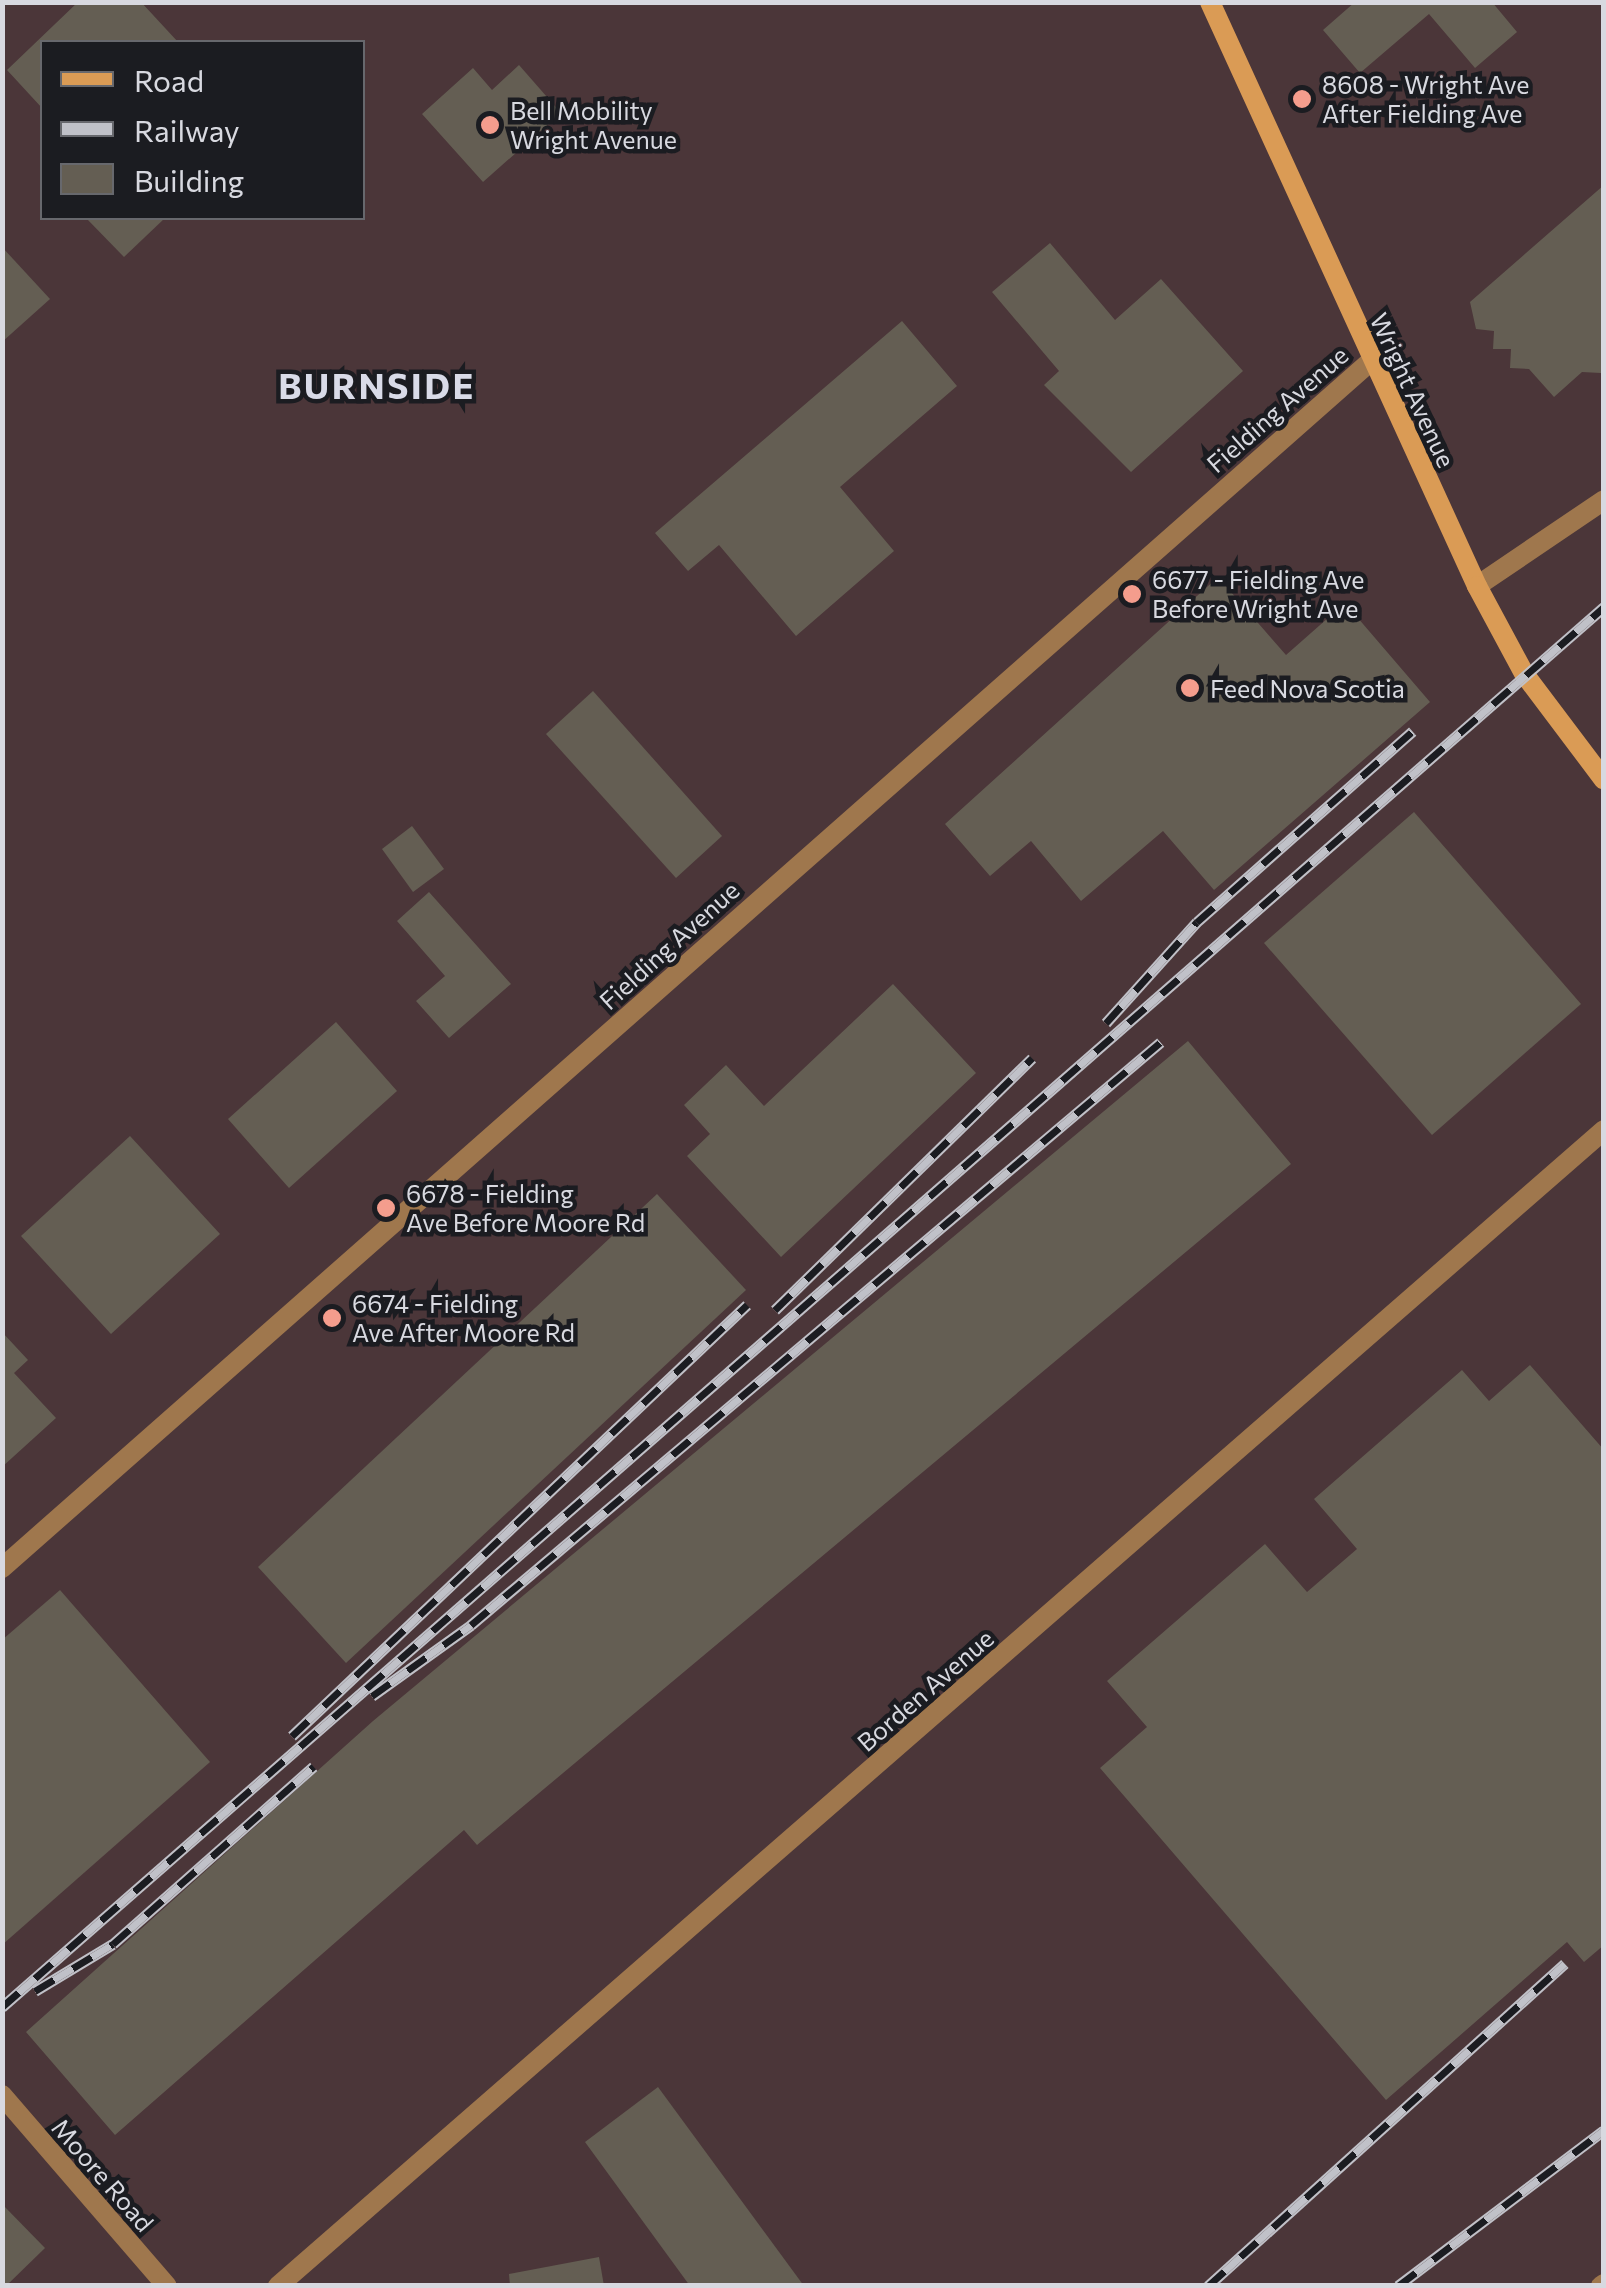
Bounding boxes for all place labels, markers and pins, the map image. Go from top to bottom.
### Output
place label: 8608 - Wright Ave After Fielding Ave [1322,70,1529,129]
marker: 8608 - Wright Ave After Fielding Ave [1291,88,1313,110]
place label: Bell Mobility Wright Avenue [510,96,677,155]
marker: Bell Mobility Wright Avenue [479,114,501,136]
place label: 6677 - Fielding Ave Before Wright Ave [1152,565,1364,624]
marker: 6677 - Fielding Ave Before Wright Ave [1121,583,1143,605]
place label: Feed Nova Scotia [1210,673,1405,703]
marker: Feed Nova Scotia [1179,677,1201,699]
place label: 6678 - Fielding Ave Before Moore Rd [406,1179,645,1238]
marker: 6678 - Fielding Ave Before Moore Rd [375,1197,397,1219]
place label: 6674 - Fielding Ave After Moore Rd [352,1289,575,1348]
marker: 6674 - Fielding Ave After Moore Rd [321,1307,343,1329]

